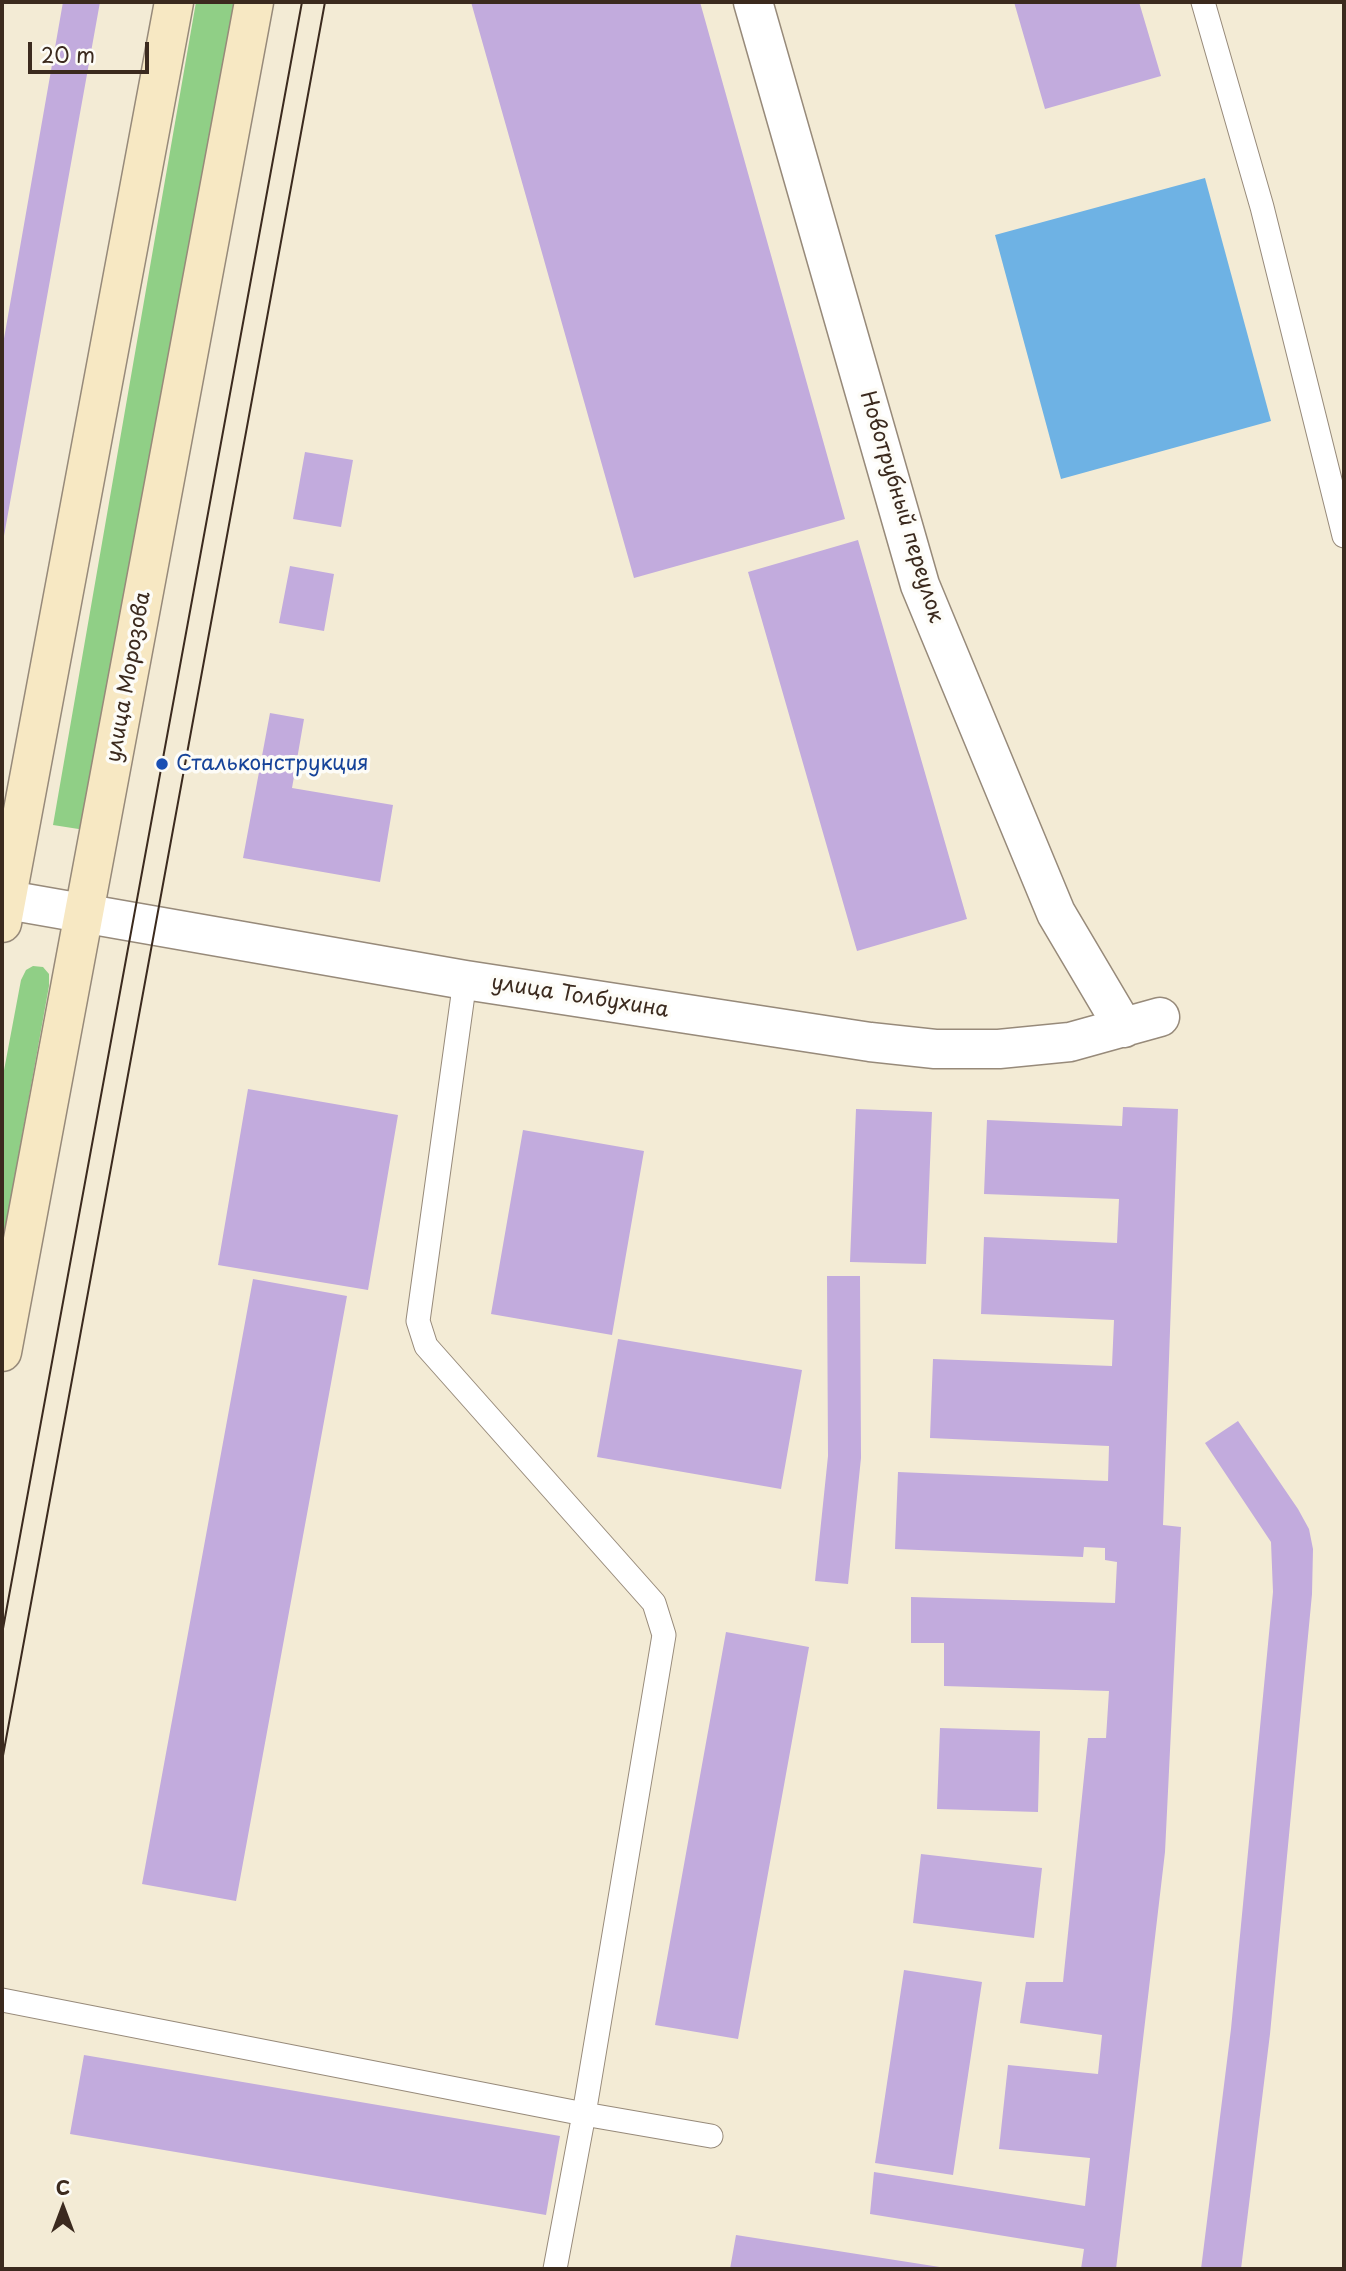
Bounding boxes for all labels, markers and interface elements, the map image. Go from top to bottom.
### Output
scale bar [32,28,152,72]
text: 20 m [41,38,95,70]
street label: Новотрубный переулок [854,388,948,626]
street label: улица Морозова [102,590,156,764]
place label: Стальконструкция [176,751,369,777]
marker: Стальконструкция [154,756,170,772]
street label: улица Толбухина [489,971,671,1023]
north arrow [28,2173,98,2243]
text: С [56,2173,70,2201]

